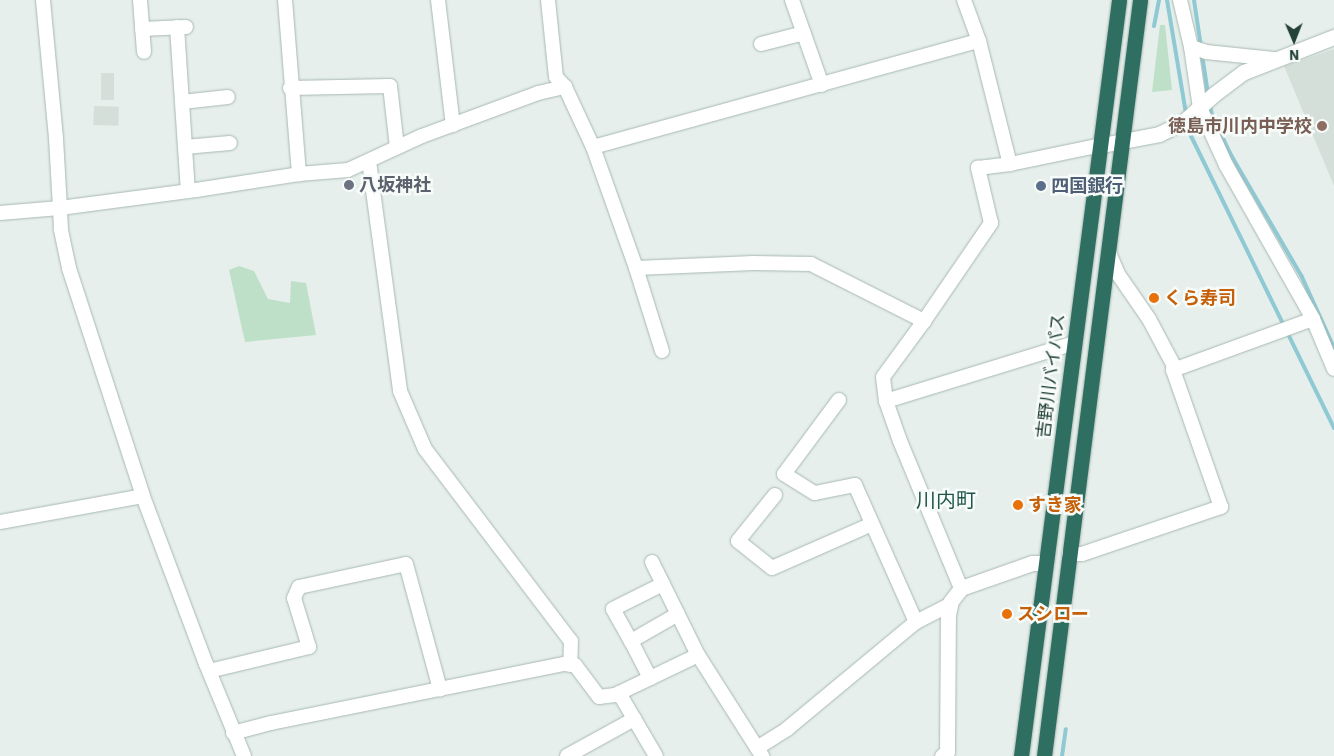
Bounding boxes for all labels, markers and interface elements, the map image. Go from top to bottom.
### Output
north arrow [1269,15,1319,65]
text: N [1289,46,1299,64]
place label: 徳島市川内中学校 [1168,115,1312,137]
marker: 徳島市川内中学校 [1316,120,1328,132]
place label: 八坂神社 [359,174,431,196]
place label: 四国銀行 [1051,175,1123,197]
marker: 八坂神社 [343,179,355,191]
marker: 四国銀行 [1035,180,1047,192]
place label: くら寿司 [1164,287,1236,309]
marker: くら寿司 [1148,292,1160,304]
street label: 吉野川バイパス [1033,312,1069,440]
district label: 川内町 [916,487,976,511]
place label: すき家 [1028,494,1082,516]
marker: すき家 [1012,499,1024,511]
place label: スシロー [1017,603,1089,625]
marker: スシロー [1001,608,1013,620]

